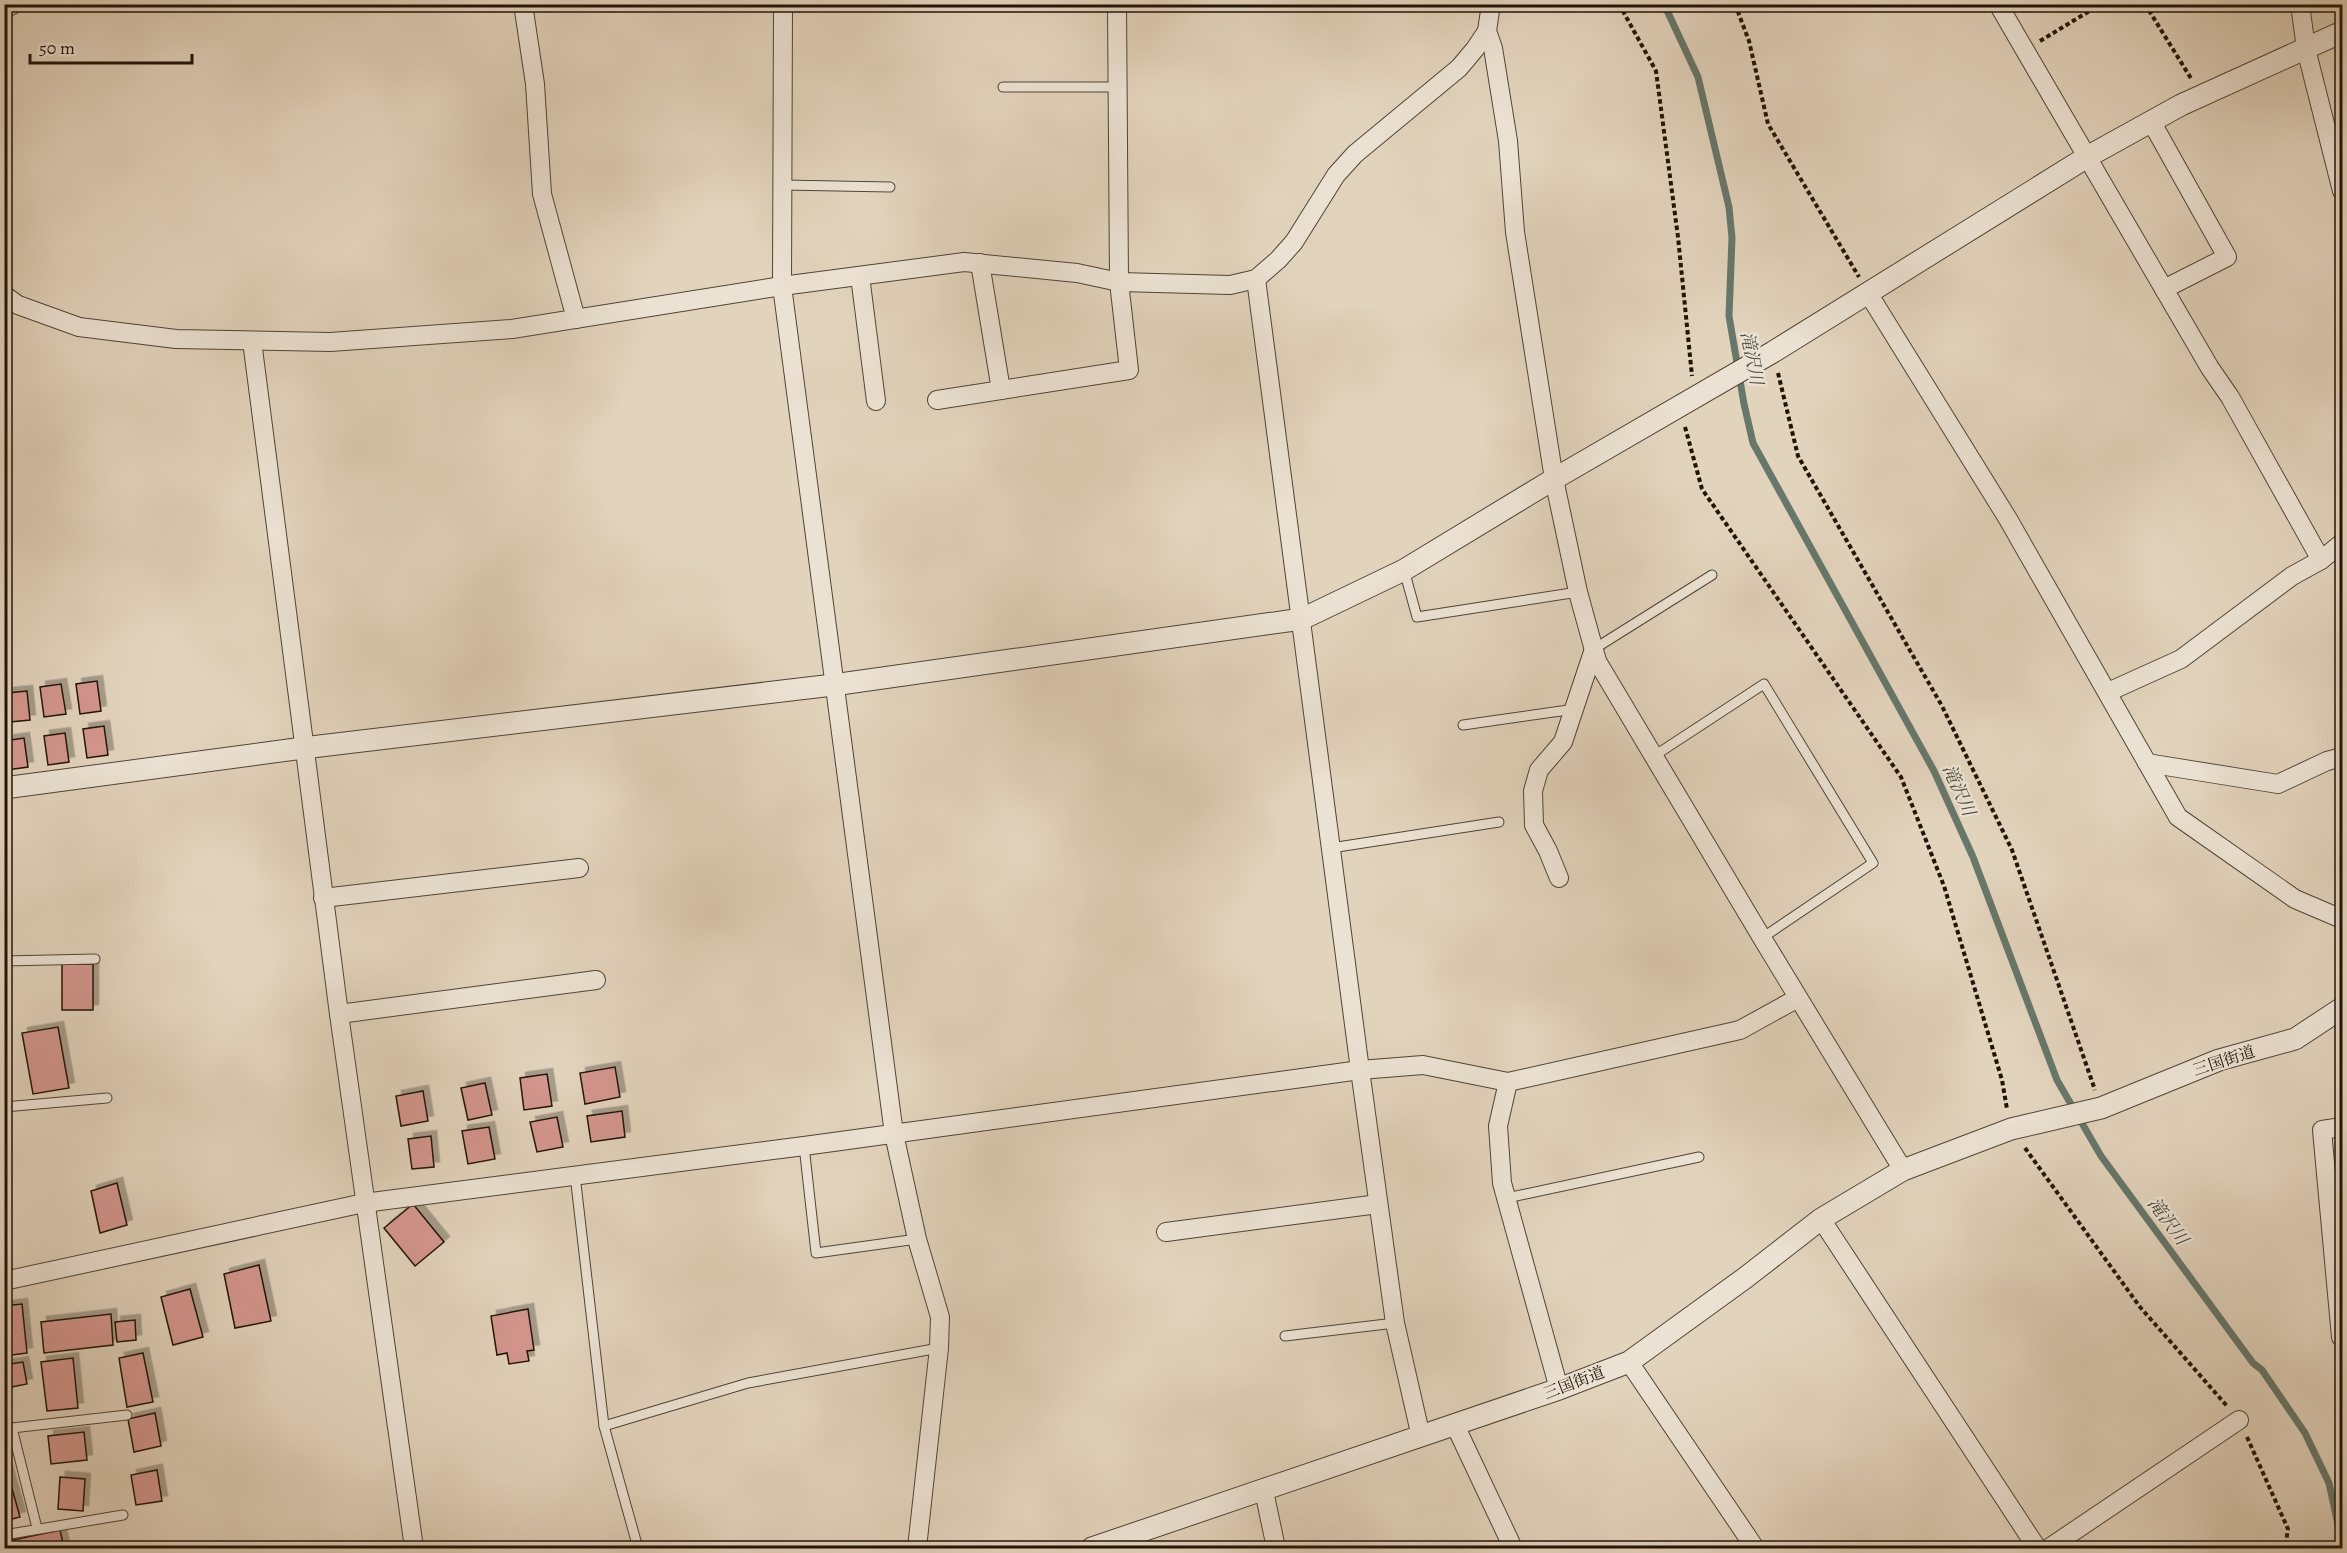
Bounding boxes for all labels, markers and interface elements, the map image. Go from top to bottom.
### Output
scale bar [30,27,192,65]
text: 50 m [39,36,75,60]
water label: 滝沢川 [1735,329,1769,389]
water label: 滝沢川 [1937,760,1982,821]
street label: 三国街道 [2190,1041,2258,1081]
water label: 滝沢川 [2142,1192,2195,1251]
street label: 三国街道 [1540,1361,1608,1405]

